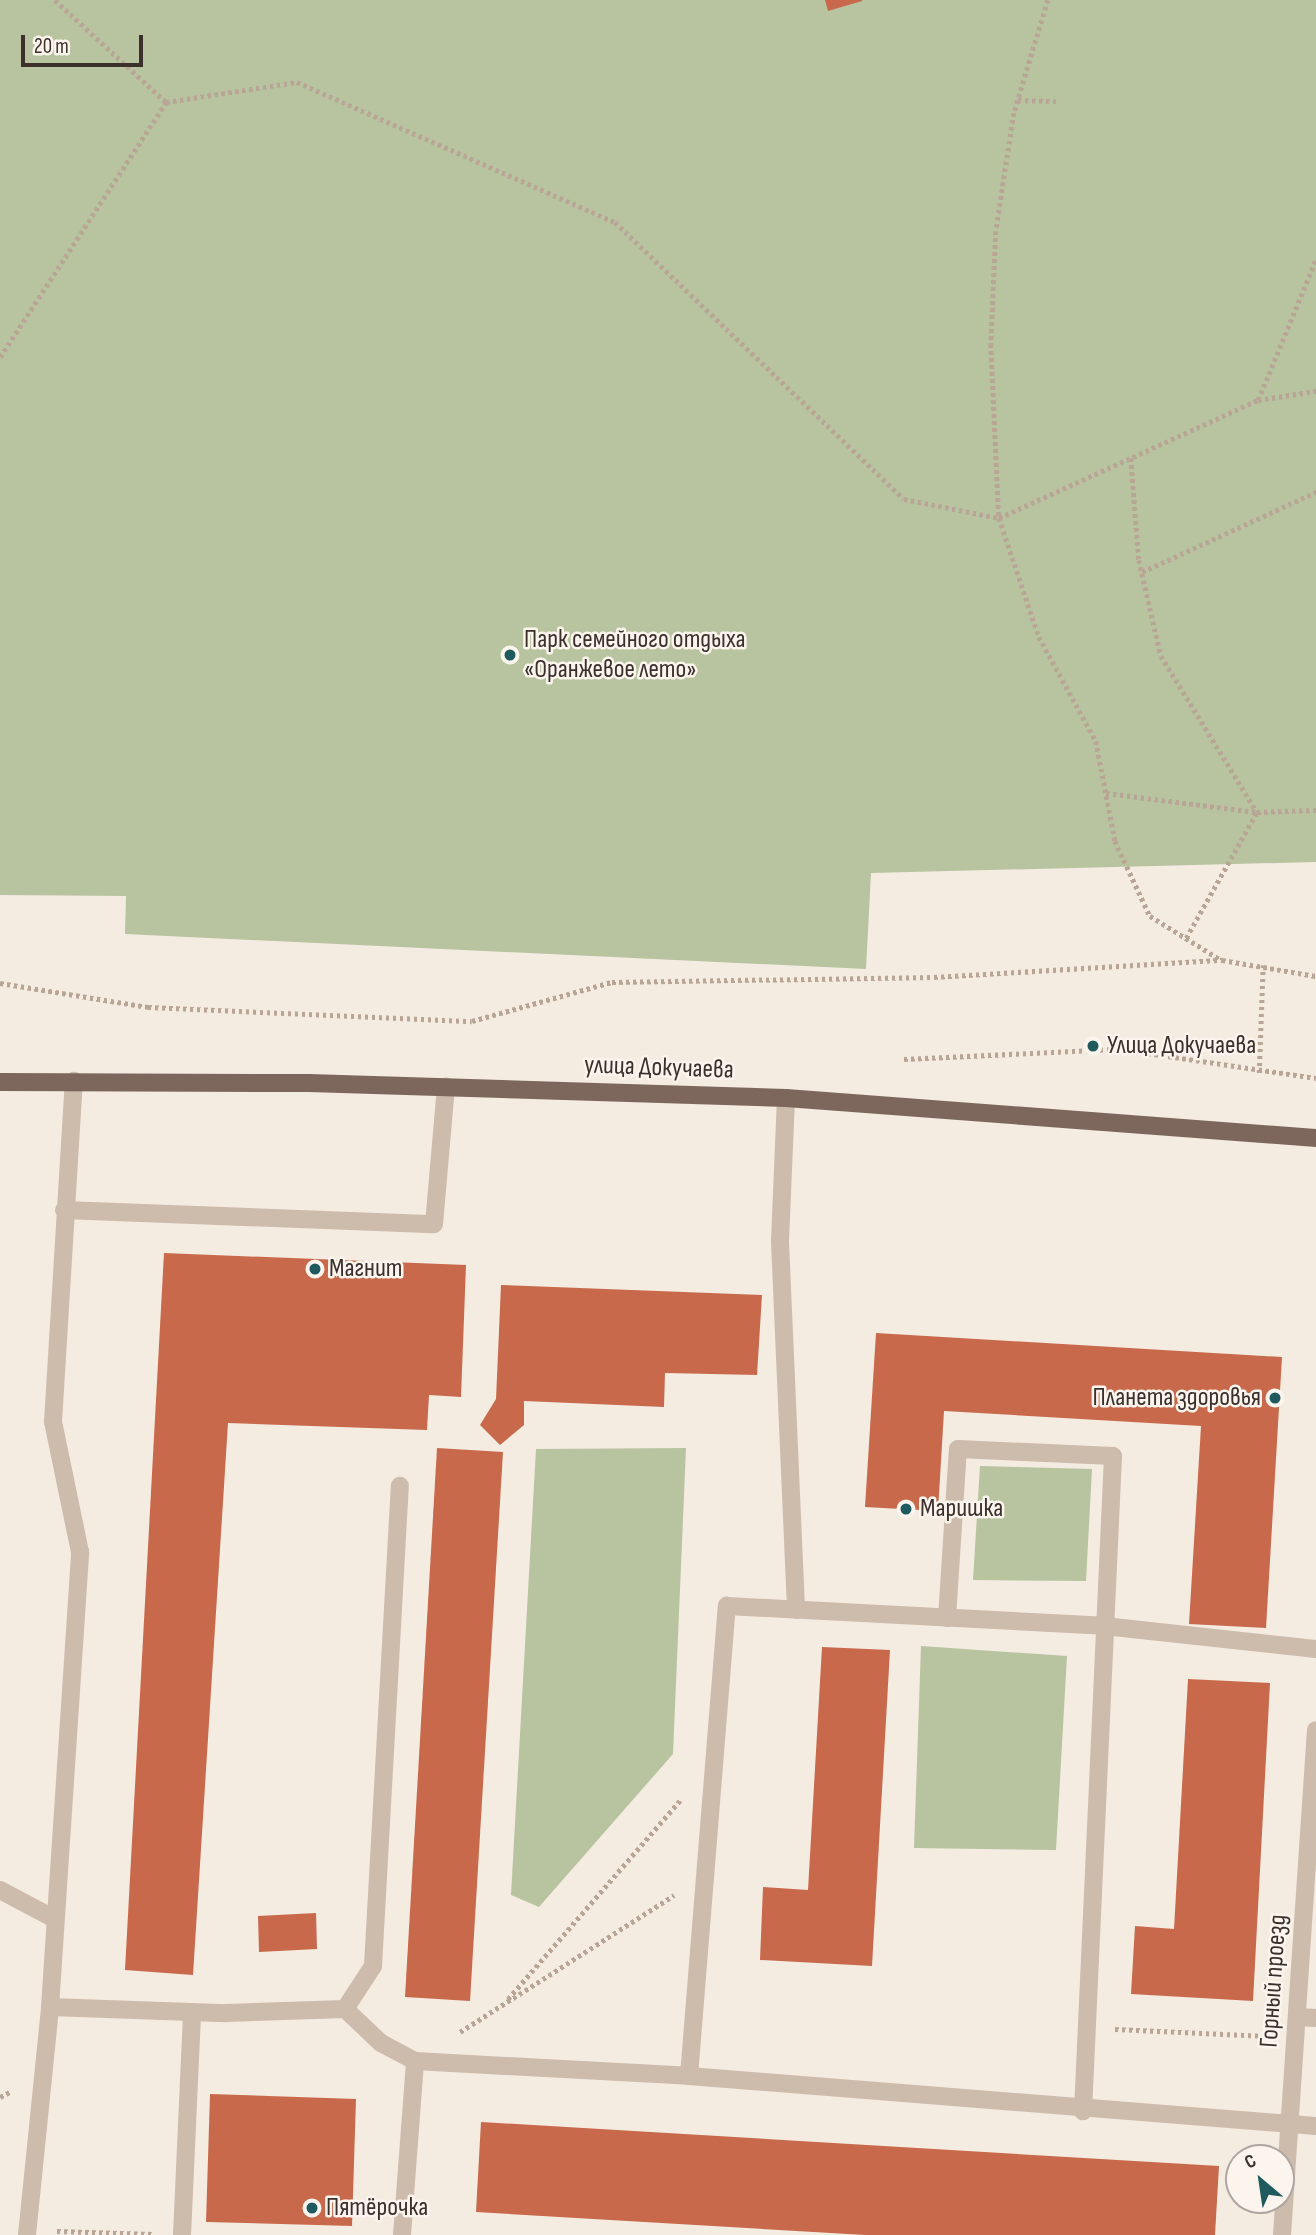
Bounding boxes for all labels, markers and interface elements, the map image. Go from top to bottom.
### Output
scale bar [24,21,147,65]
text: 20 m [34,34,69,59]
place label: Парк семейного отдыха «Оранжевое лето» [524,624,745,686]
marker: Парк семейного отдыха «Оранжевое лето» [502,647,518,663]
place label: Улица Докучаева [1107,1030,1256,1062]
marker: Улица Докучаева [1085,1038,1101,1054]
street label: улица Докучаева [584,1050,734,1086]
place label: Магнит [329,1253,402,1285]
marker: Магнит [307,1261,323,1277]
place label: Планета здоровья [1093,1382,1261,1414]
marker: Планета здоровья [1267,1390,1283,1406]
place label: Маришка [920,1493,1003,1525]
marker: Маришка [898,1501,914,1517]
street label: Горный проезд [1254,1913,1294,2049]
north arrow [1225,2144,1295,2214]
text: С [1241,2150,1260,2174]
place label: Пятёрочка [326,2192,428,2224]
marker: Пятёрочка [304,2200,320,2216]

